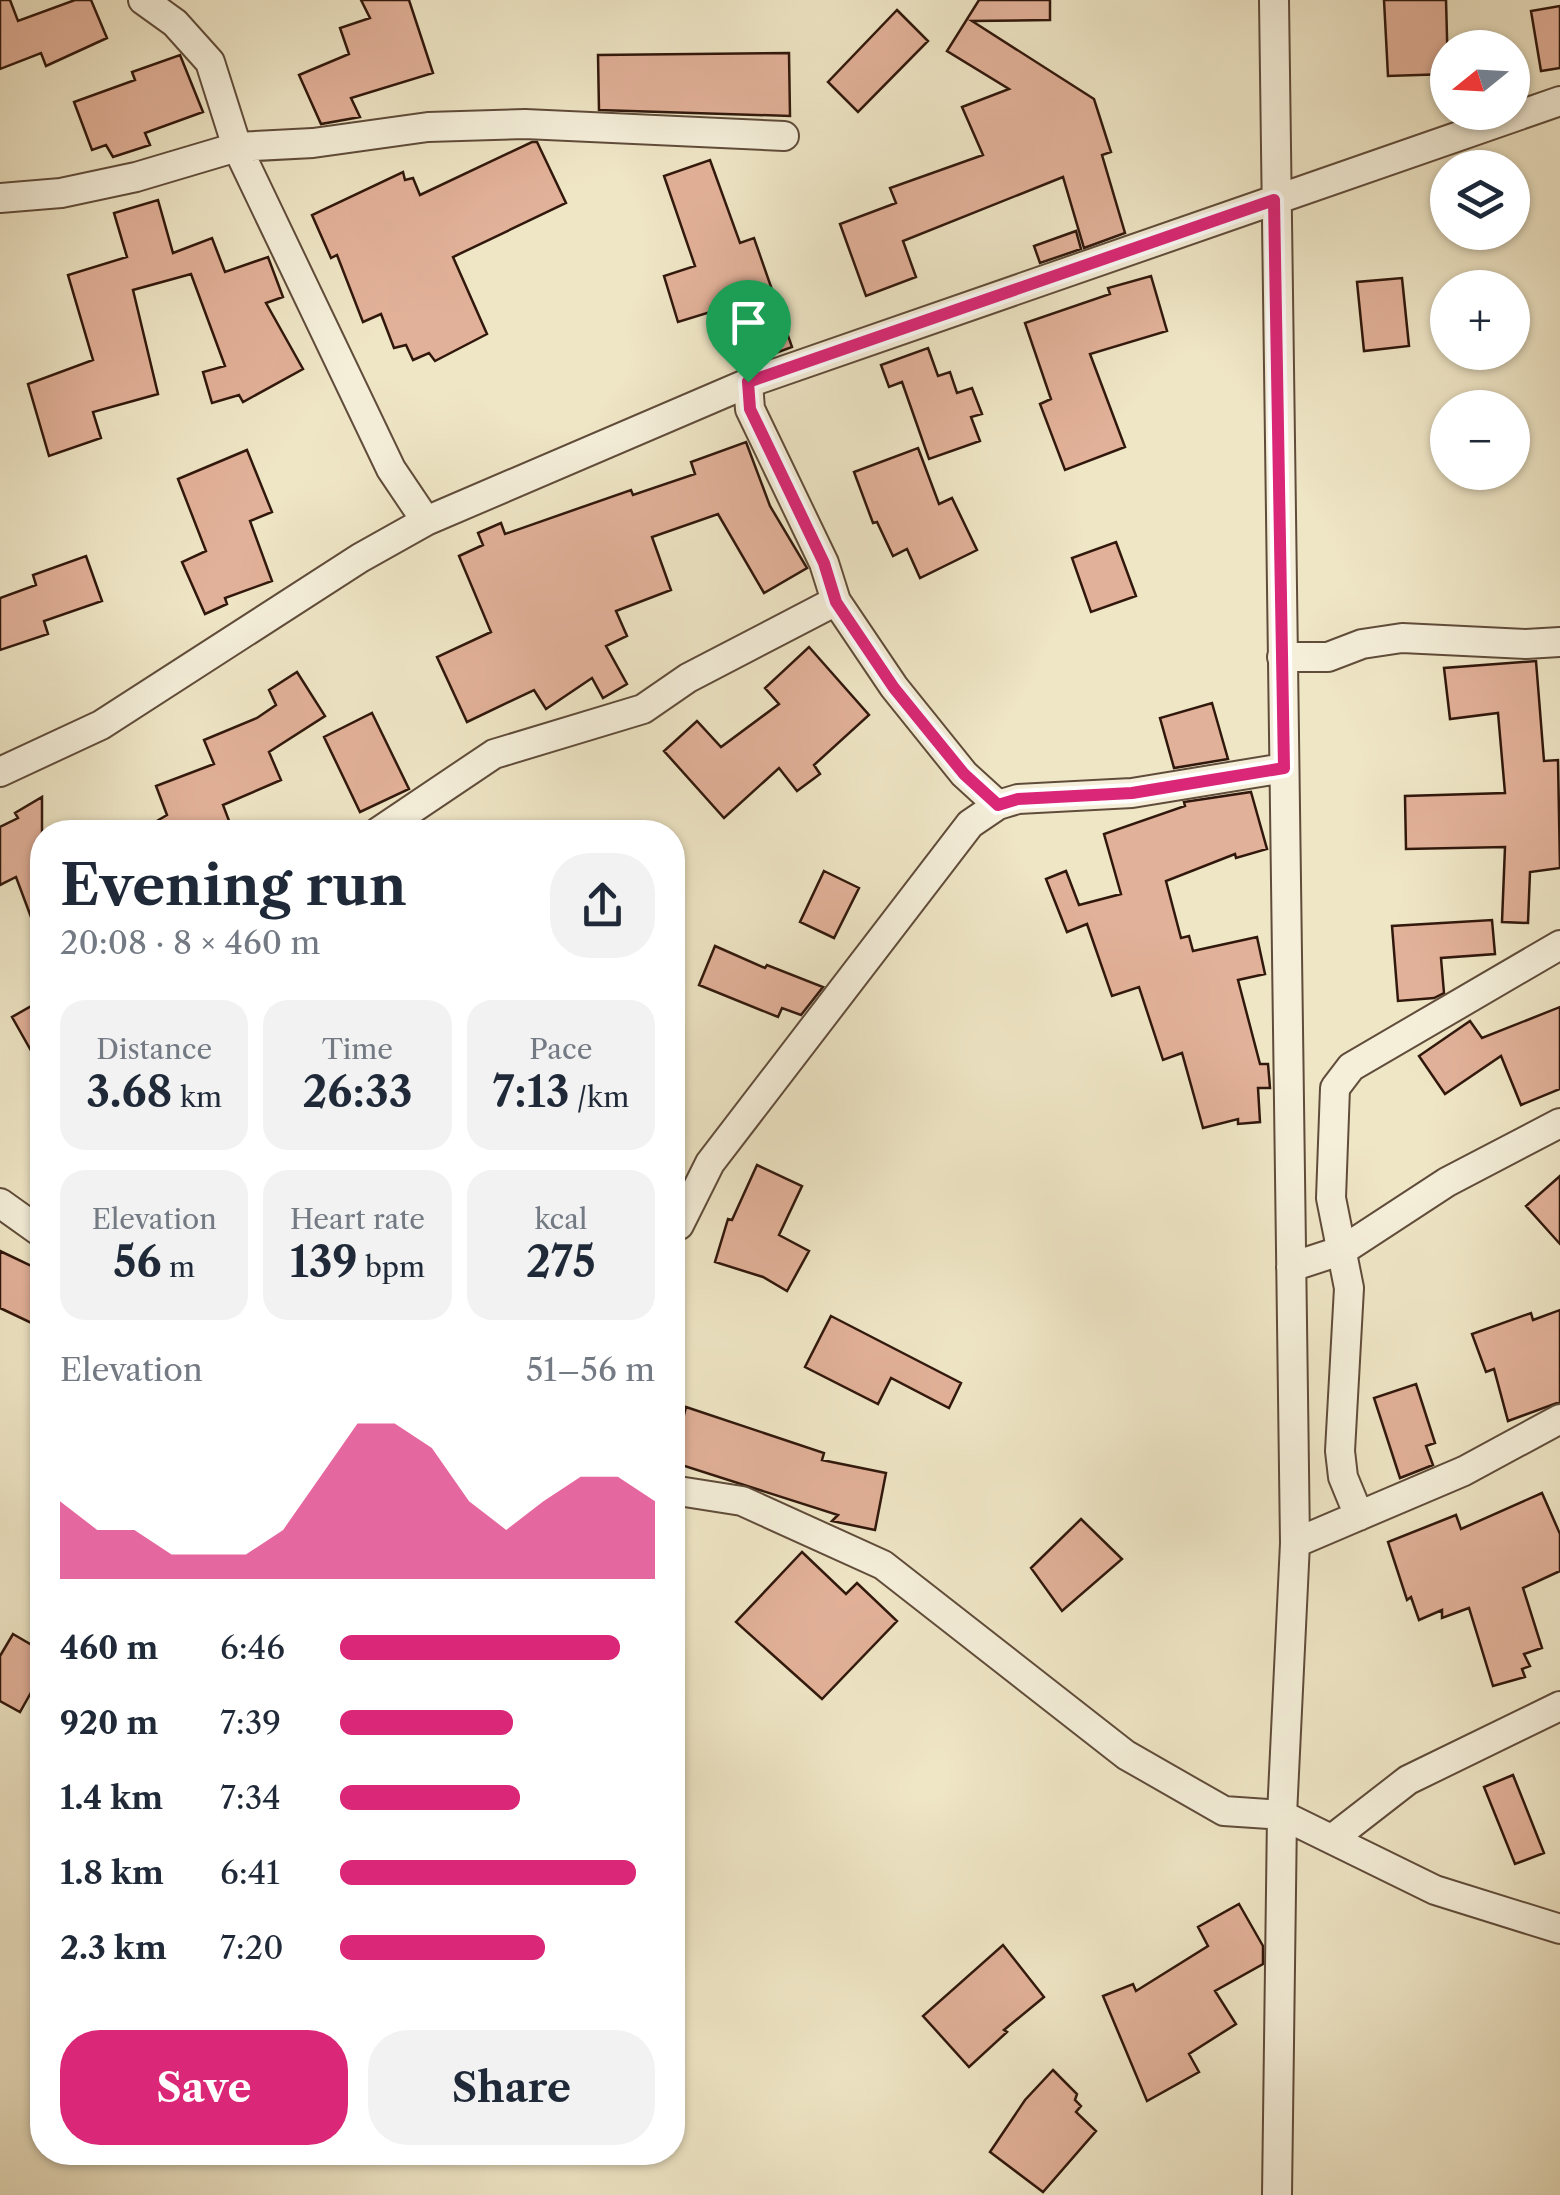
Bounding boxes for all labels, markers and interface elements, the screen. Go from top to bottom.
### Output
north arrow [1430,30,1530,130]
map controls [1430,30,1530,490]
button: layers [1430,150,1530,250]
button: + [1430,270,1530,370]
pin [706,280,791,383]
icon: arrive [721,295,776,350]
button: − [1430,390,1530,490]
text: Evening run [60,852,407,919]
button: share [550,853,655,958]
text: 20:08 · 8 × 460 m [60,923,320,962]
text: Distance [96,1032,212,1066]
text: Time [322,1032,393,1066]
text: Pace [529,1032,592,1066]
text: 3.68 [86,1066,172,1118]
text: 26:33 [303,1066,412,1118]
text: 7:13 [492,1066,569,1118]
text: km [172,1080,222,1114]
text: /km [569,1080,629,1114]
text: Elevation [92,1202,217,1236]
text: Heart rate [290,1202,425,1236]
text: kcal [534,1202,587,1236]
text: 56 [113,1236,162,1288]
text: 139 [290,1236,357,1288]
text: 275 [526,1236,596,1288]
text: m [162,1250,195,1284]
text: bpm [357,1250,425,1284]
text: Elevation [60,1350,203,1389]
text: 51–56 m [526,1350,655,1389]
text: 460 m [60,1628,158,1667]
text: 6:46 [220,1628,285,1667]
text: 920 m [60,1703,158,1742]
text: 7:39 [220,1703,281,1742]
text: 1.4 km [60,1778,163,1817]
text: 7:34 [220,1778,281,1817]
text: 1.8 km [60,1853,164,1892]
text: 6:41 [220,1853,280,1892]
text: 2.3 km [60,1928,167,1967]
text: 7:20 [220,1928,283,1967]
button: Save [60,2030,348,2145]
button: Share [368,2030,655,2145]

